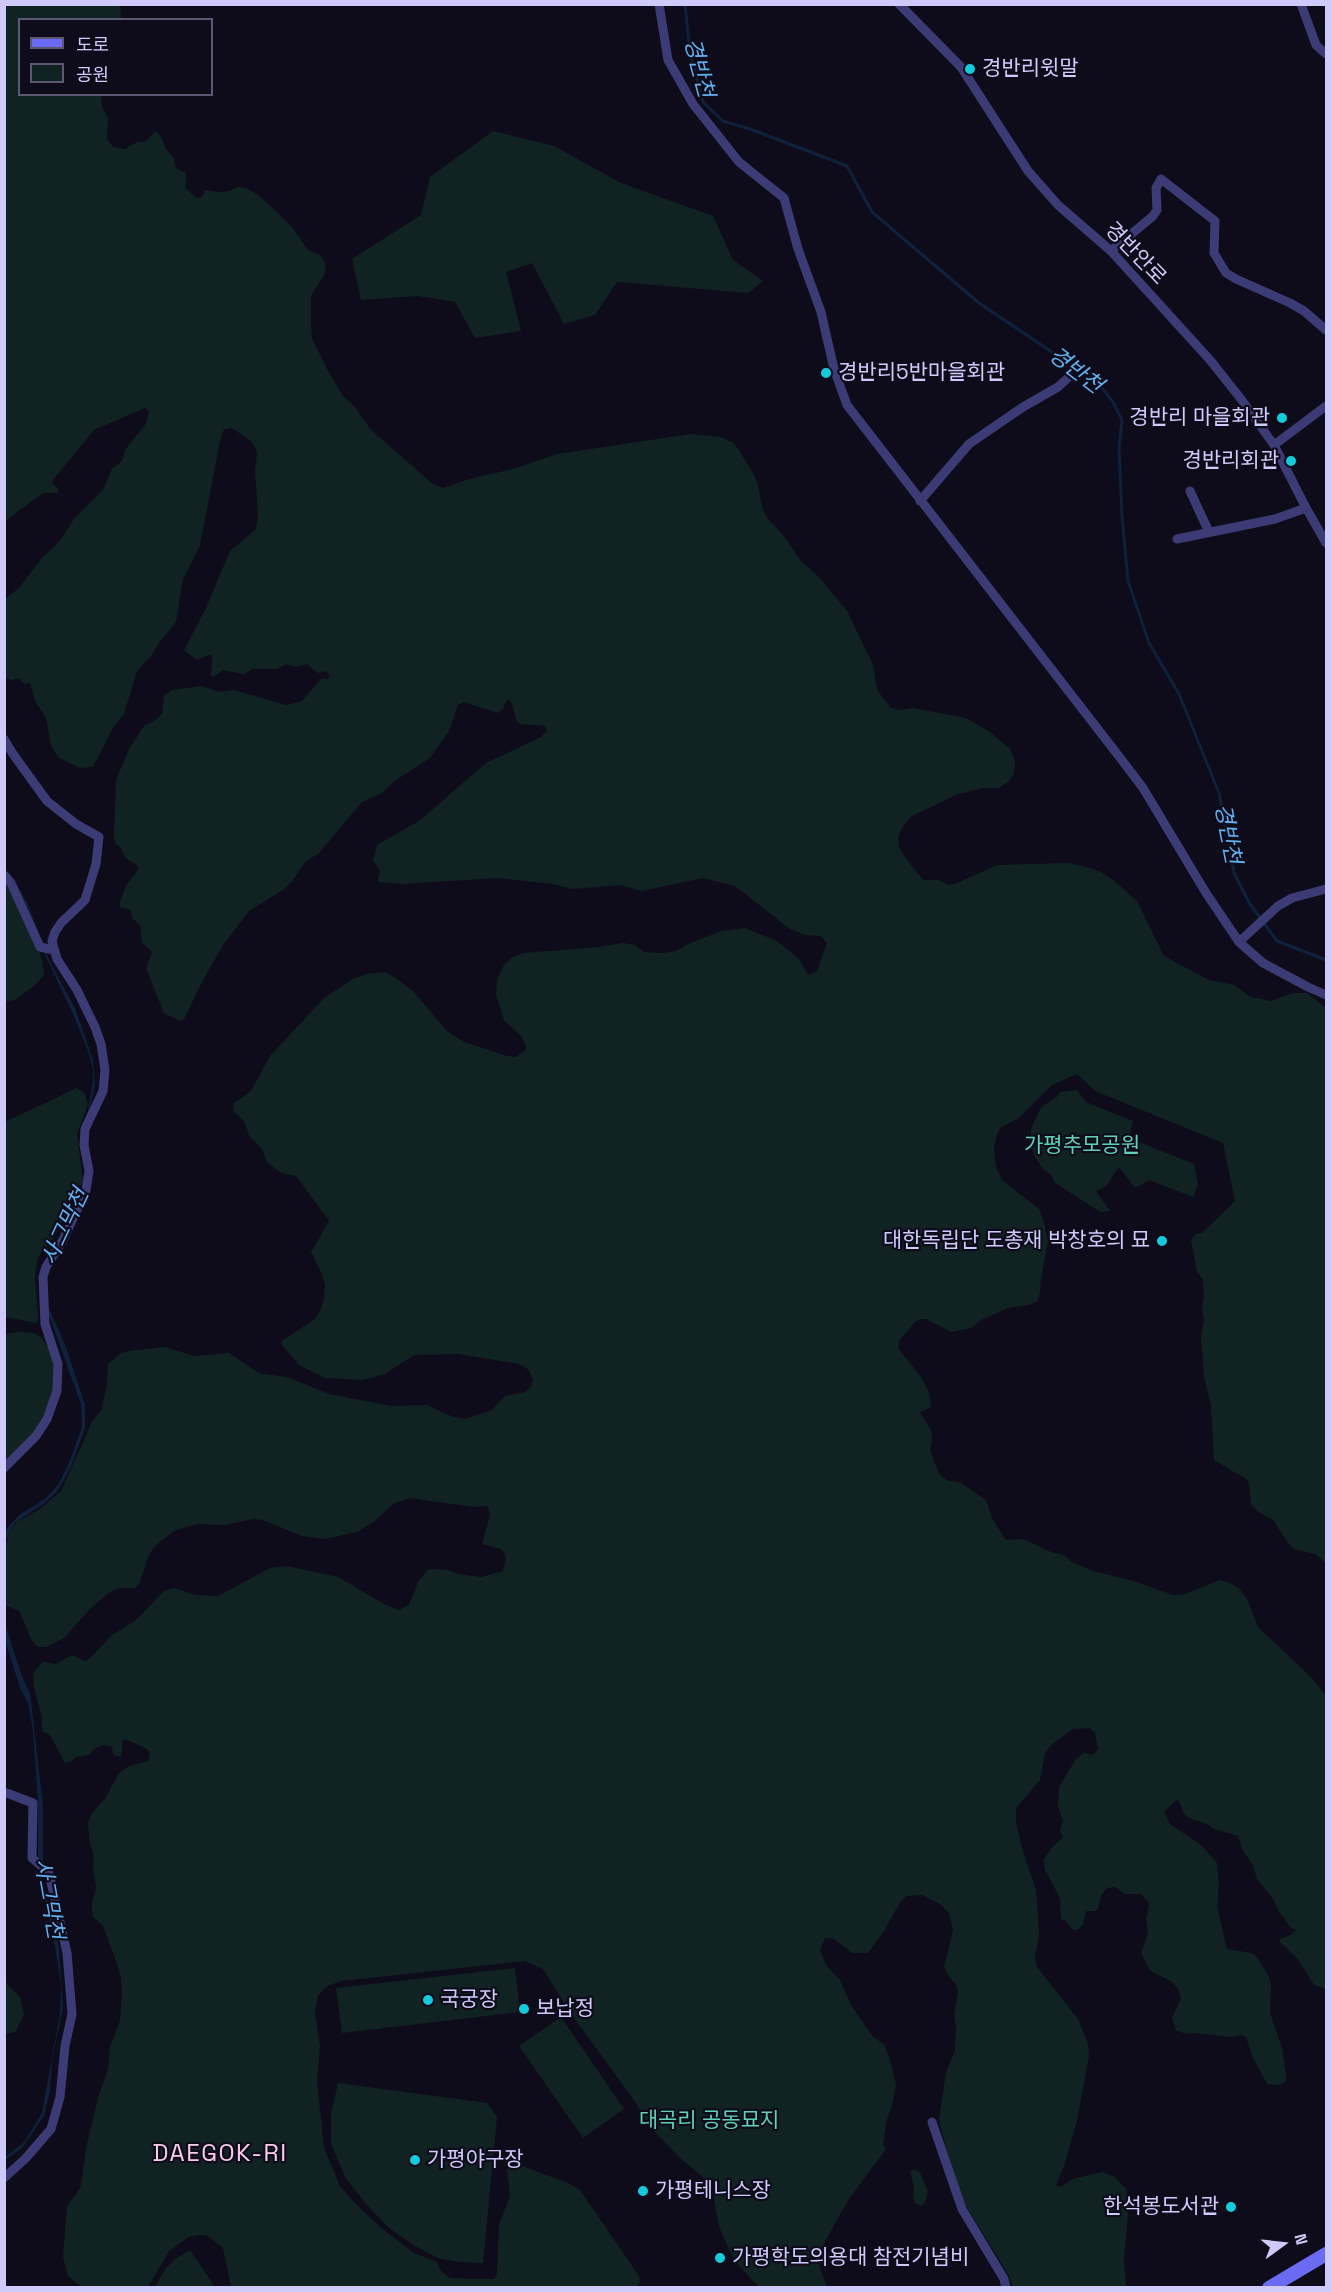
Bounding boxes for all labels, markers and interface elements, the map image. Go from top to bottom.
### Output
legend [18,18,213,96]
text: 도로 [76,33,109,56]
water label: 경반천 [677,35,719,101]
place label: 경반리윗말 [982,56,1079,82]
marker: 경반리윗말 [963,62,977,76]
text: 공원 [76,63,109,86]
street label: 경반안로 [1099,217,1171,291]
water label: 경반천 [1043,342,1107,400]
place label: 경반리5반마을회관 [838,360,1005,386]
marker: 경반리5반마을회관 [819,366,833,380]
place label: 경반리 마을회관 [1129,405,1270,431]
marker: 경반리 마을회관 [1275,411,1289,425]
place label: 경반리회관 [1182,448,1279,474]
marker: 경반리회관 [1284,454,1298,468]
water label: 경반천 [1208,802,1246,866]
park label: 가평추모공원 [1024,1133,1140,1159]
water label: 사그막천 [37,1185,95,1269]
place label: 대한독립단 도총재 박창호의 묘 [883,1228,1150,1254]
marker: 대한독립단 도총재 박창호의 묘 [1155,1234,1169,1248]
water label: 사그막천 [28,1857,68,1941]
place label: 국궁장 [440,1987,498,2013]
marker: 국궁장 [421,1993,435,2007]
place label: 보납정 [536,1996,594,2022]
marker: 보납정 [517,2002,531,2016]
park label: 대곡리 공동묘지 [639,2108,779,2134]
district label: DAEGOK-RI [152,2140,288,2168]
place label: 가평야구장 [427,2147,524,2173]
marker: 가평야구장 [408,2153,422,2167]
place label: 가평테니스장 [655,2178,771,2204]
marker: 가평테니스장 [636,2184,650,2198]
place label: 한석봉도서관 [1103,2194,1219,2220]
marker: 한석봉도서관 [1224,2200,1238,2214]
north arrow [1253,2214,1313,2274]
text: N [1289,2231,1312,2247]
place label: 가평학도의용대 참전기념비 [732,2245,969,2271]
marker: 가평학도의용대 참전기념비 [713,2251,727,2265]

